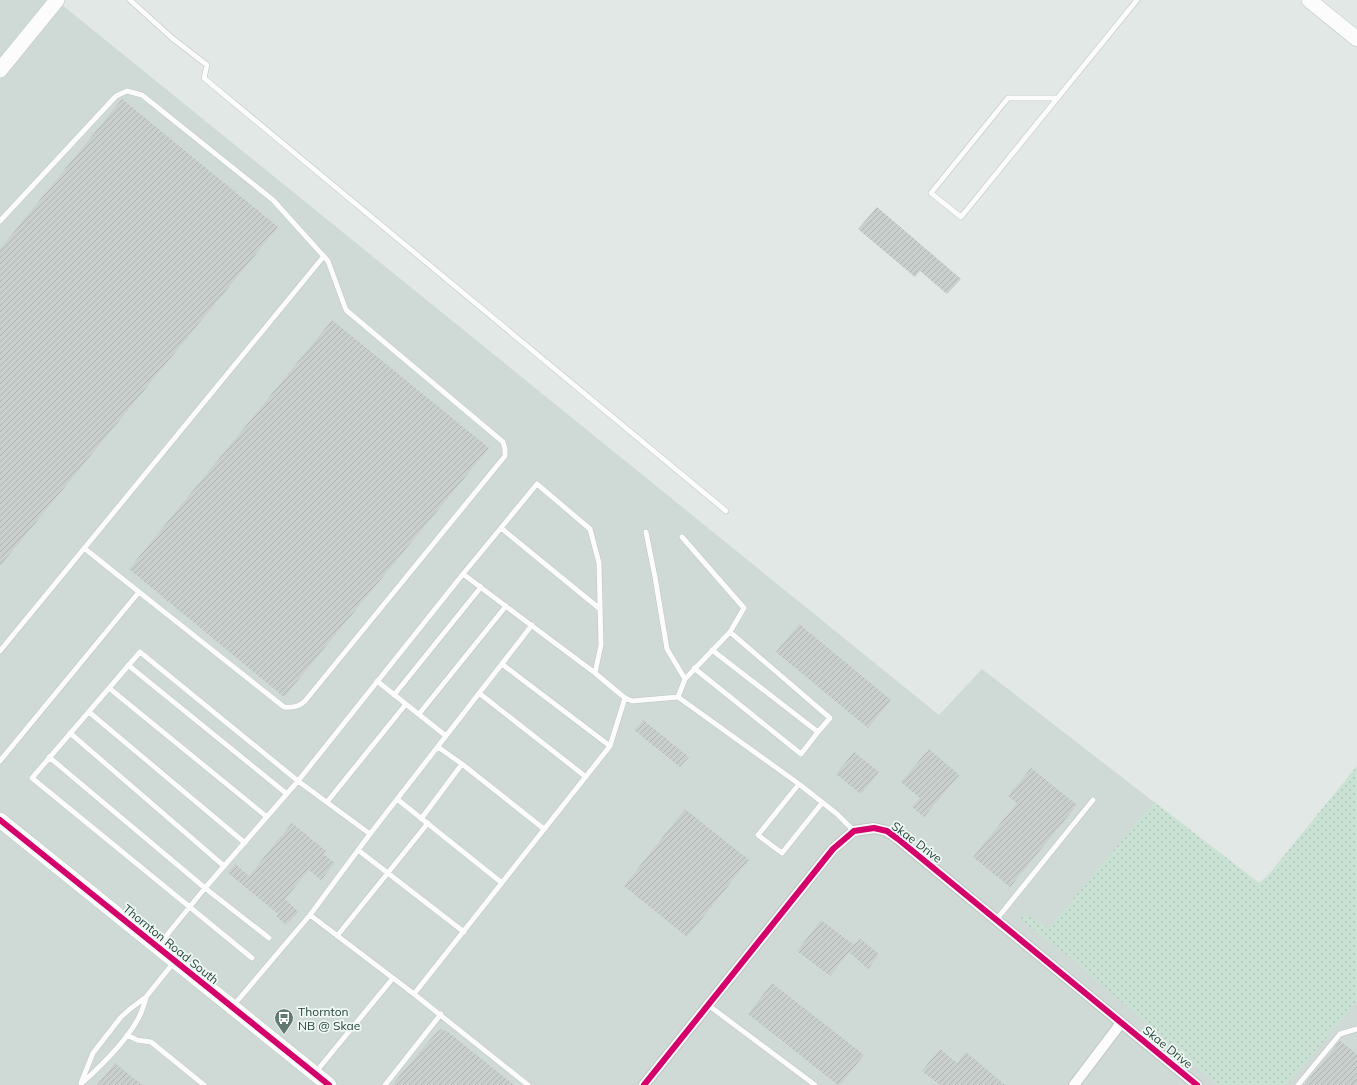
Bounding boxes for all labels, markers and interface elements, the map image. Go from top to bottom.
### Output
street label: Skae Drive [889,818,945,866]
street label: Thornton Road South [120,901,222,987]
place label: Thornton NB @ Skae [298,1004,360,1033]
bus stop icon: Thornton NB @ Skae [273,1007,295,1035]
street label: Skae Drive [1140,1022,1196,1072]

